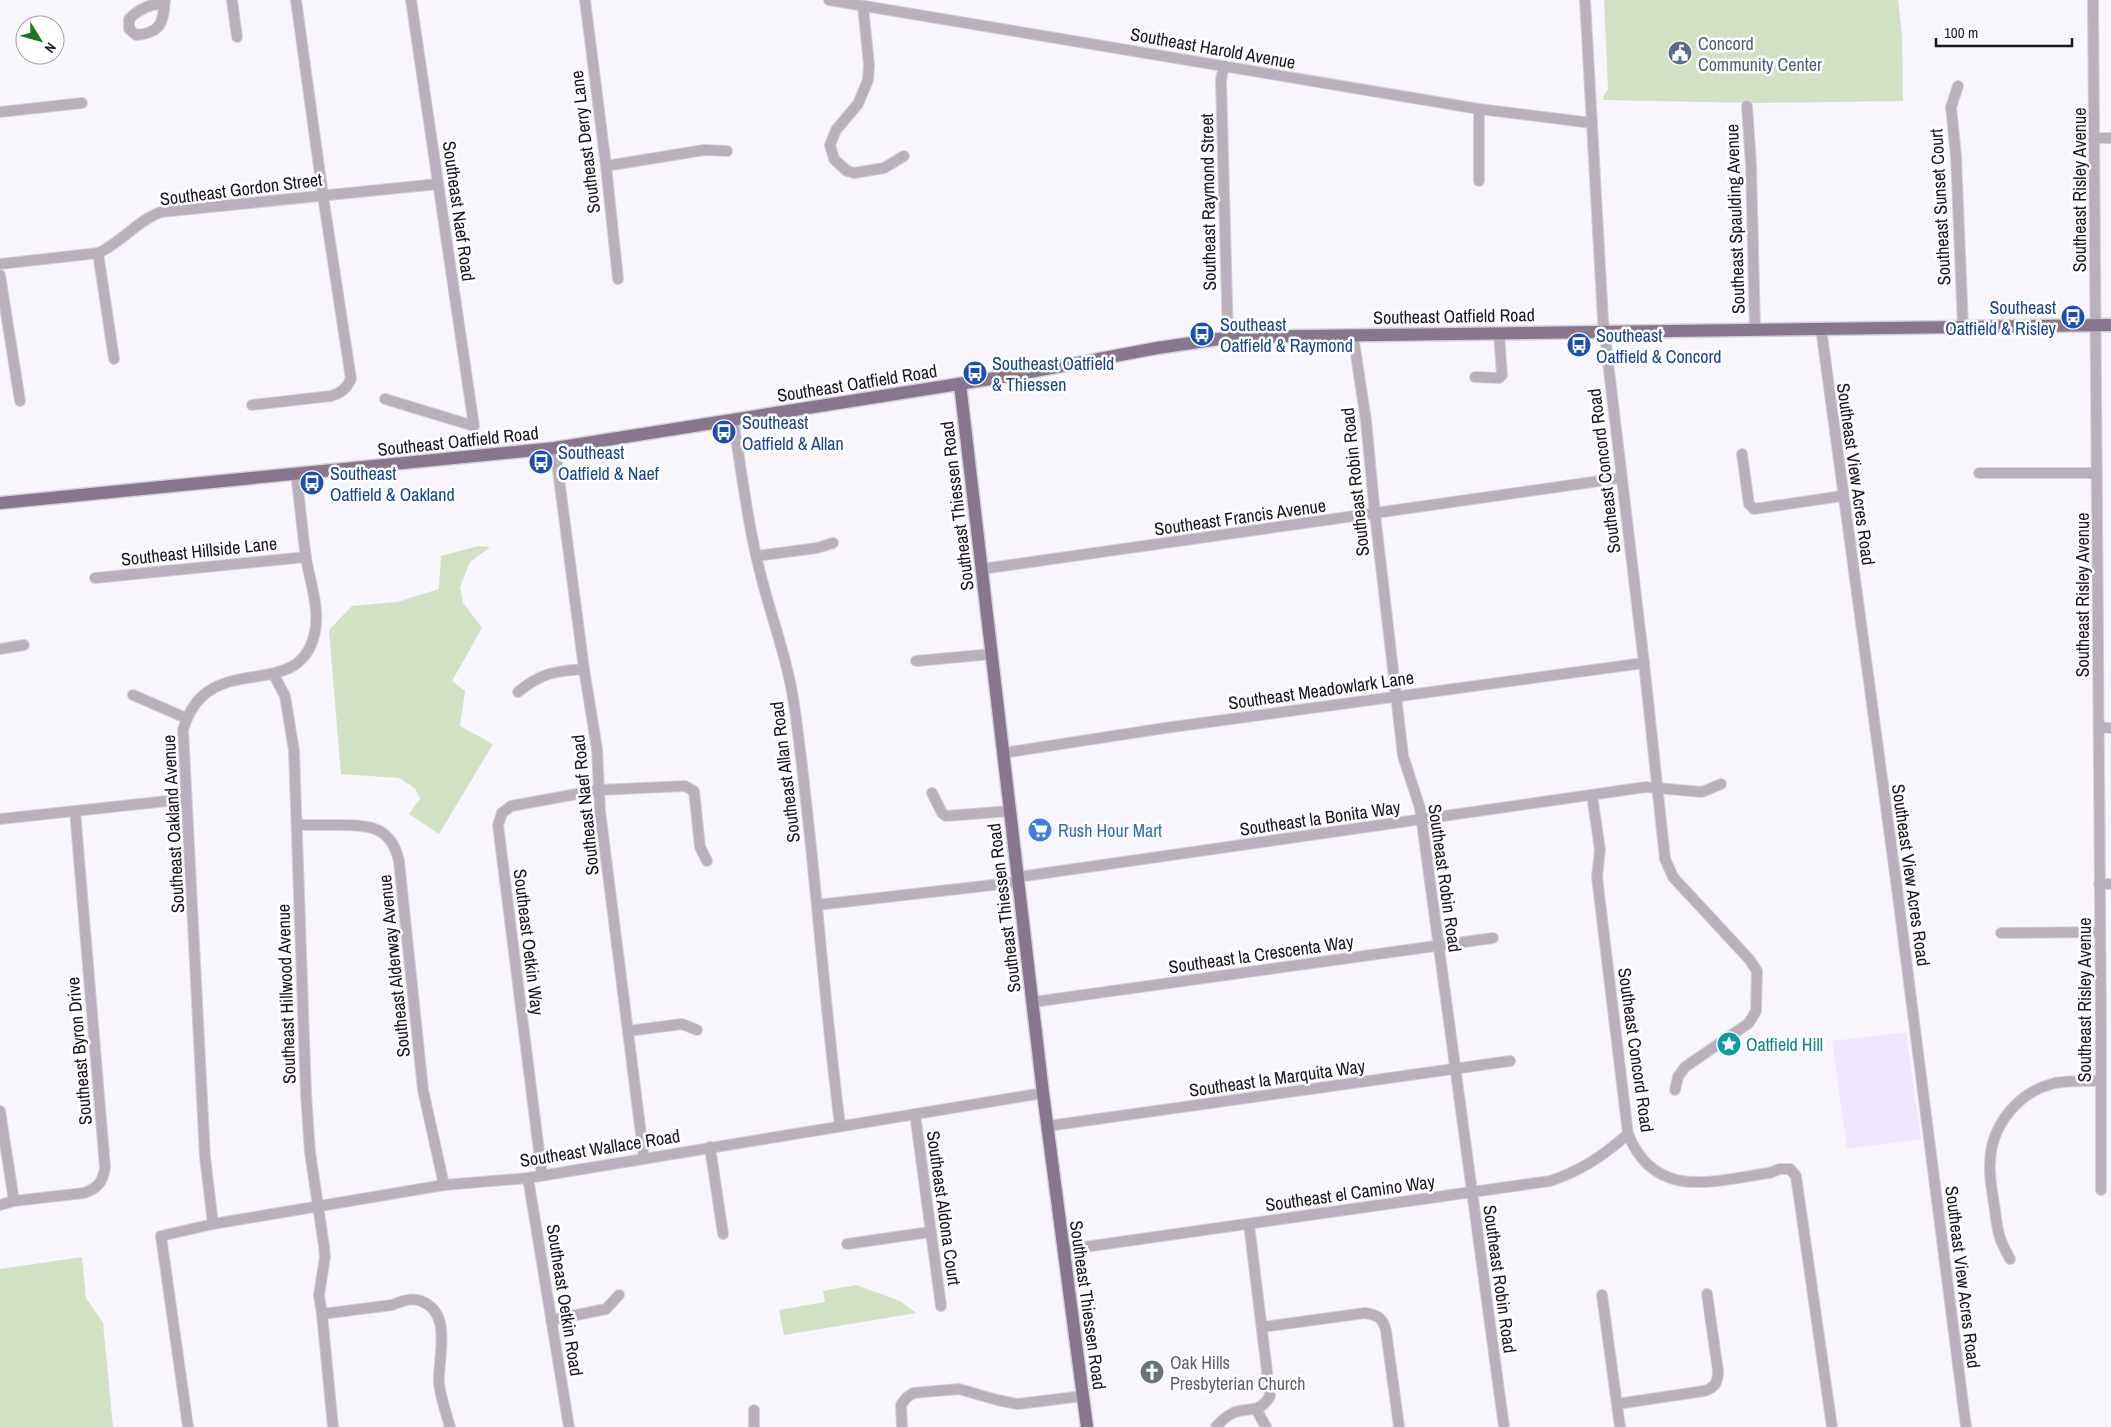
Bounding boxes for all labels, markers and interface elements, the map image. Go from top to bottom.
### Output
north arrow [15,15,65,65]
scale bar [1936,15,2072,47]
street label: Southeast Harold Avenue [1129,21,1297,75]
text: 100 m [1944,22,1978,43]
place label: Concord Community Center [1698,31,1822,77]
text: N [41,39,60,57]
public building icon: Concord Community Center [1667,40,1693,66]
street label: Southeast Derry Lane [564,69,606,215]
street label: Southeast Risley Avenue [2067,108,2092,272]
street label: Southeast Raymond Street [1194,113,1222,291]
street label: Southeast Spaulding Avenue [1719,124,1751,314]
street label: Southeast Sunset Court [1923,128,1957,286]
street label: Southeast Naef Road [437,139,481,283]
street label: Southeast Gordon Street [158,167,324,211]
place label: Southeast Oatfield & Risley [1945,295,2057,341]
street label: Southeast Oatfield Road [1373,302,1535,330]
bus stop icon: Southeast Oatfield & Risley [2060,304,2086,330]
place label: Southeast Oatfield & Raymond [1220,312,1353,358]
bus stop icon: Southeast Oatfield & Raymond [1189,321,1215,347]
place label: Southeast Oatfield & Concord [1596,323,1722,369]
bus stop icon: Southeast Oatfield & Concord [1566,332,1592,358]
place label: Southeast Oatfield & Thiessen [992,351,1114,397]
street label: Southeast Oatfield Road [775,358,939,408]
bus stop icon: Southeast Oatfield & Thiessen [962,360,988,386]
street label: Southeast View Acres Road [1831,381,1881,567]
street label: Southeast Concord Road [1581,387,1627,555]
street label: Southeast Robin Road [1335,406,1375,558]
place label: Southeast Oatfield & Allan [742,410,844,456]
bus stop icon: Southeast Oatfield & Allan [711,419,737,445]
street label: Southeast Oatfield Road [376,420,540,462]
street label: Southeast Thiessen Road [934,420,980,592]
place label: Southeast Oatfield & Naef [558,440,660,486]
bus stop icon: Southeast Oatfield & Naef [528,449,554,475]
place label: Southeast Oatfield & Oakland [330,461,455,507]
bus stop icon: Southeast Oatfield & Oakland [299,470,325,496]
street label: Southeast Francis Avenue [1153,493,1327,541]
street label: Southeast Risley Avenue [2070,513,2095,677]
street label: Southeast Hillside Lane [120,530,278,572]
street label: Southeast Meadowlark Lane [1227,665,1415,715]
street label: Southeast Allan Road [764,700,806,844]
street label: Southeast Oakland Avenue [156,734,190,914]
street label: Southeast Naef Road [565,734,605,876]
street label: Southeast View Acres Road [1886,782,1936,968]
street label: Southeast la Bonita Way [1238,794,1403,842]
street label: Southeast Robin Road [1422,802,1468,954]
supermarket icon: Rush Hour Mart [1027,817,1053,843]
place label: Rush Hour Mart [1058,818,1162,843]
street label: Southeast Thiessen Road [981,822,1027,994]
street label: Southeast Oetkin Way [508,867,550,1017]
street label: Southeast Alderway Avenue [372,873,416,1059]
street label: Southeast Hillwood Avenue [270,903,302,1085]
street label: Southeast Risley Avenue [2072,918,2097,1082]
street label: Southeast la Crescenta Way [1167,929,1356,979]
street label: Southeast Concord Road [1612,966,1660,1134]
street label: Southeast Byron Drive [60,976,98,1126]
place icon: Oatfield Hill [1716,1031,1742,1057]
place label: Oatfield Hill [1746,1032,1823,1057]
street label: Southeast la Marquita Way [1187,1053,1367,1103]
street label: Southeast Wallace Road [518,1123,682,1173]
street label: Southeast Aldona Court [921,1129,967,1287]
street label: Southeast el Camino Way [1264,1169,1437,1217]
street label: Southeast View Acres Road [1939,1184,1987,1370]
street label: Southeast Robin Road [1477,1203,1523,1355]
street label: Southeast Thiessen Road [1064,1219,1112,1391]
street label: Southeast Oetkin Road [541,1222,589,1378]
place label: Oak Hills Presbyterian Church [1170,1350,1305,1396]
church icon: Oak Hills Presbyterian Church [1139,1359,1165,1385]

